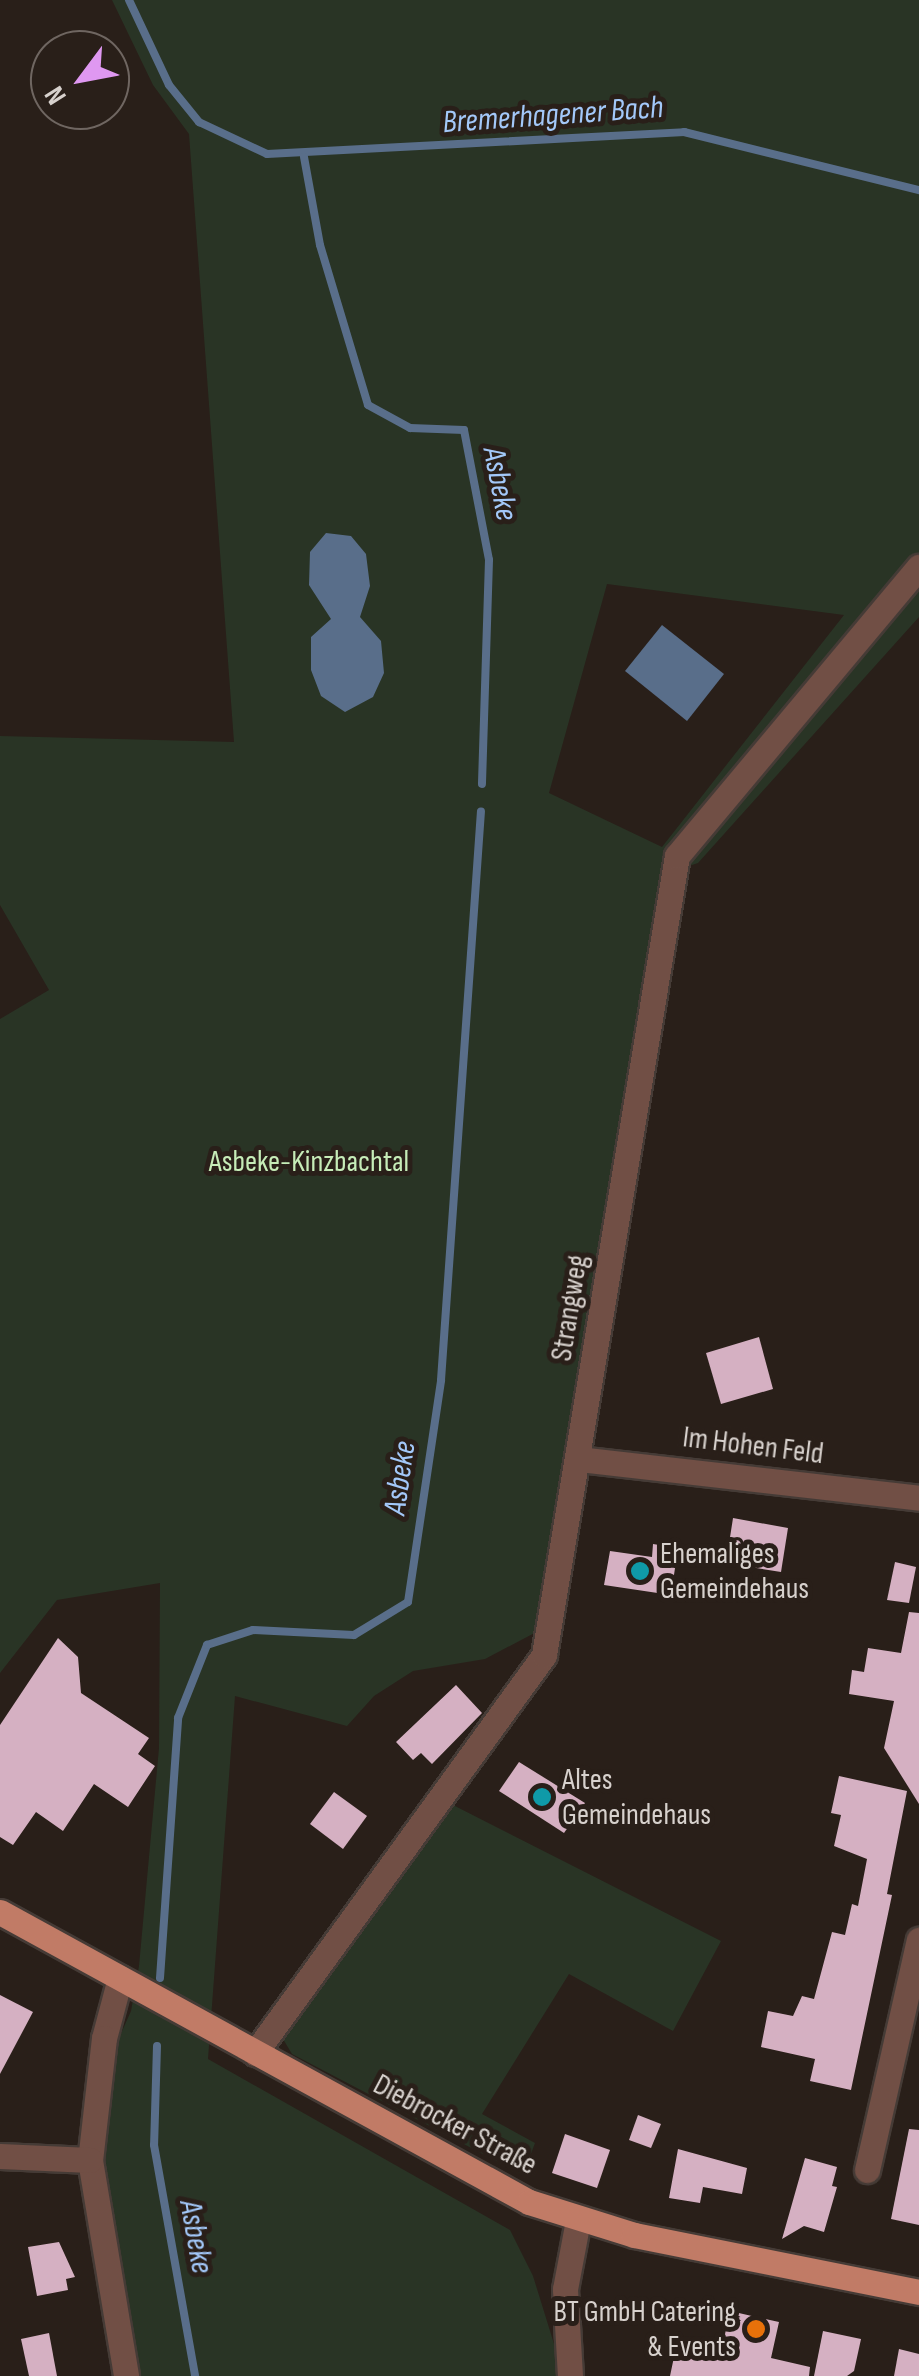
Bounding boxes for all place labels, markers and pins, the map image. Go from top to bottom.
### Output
place label: Ehemaliges Gemeindehaus [660,1536,809,1606]
marker: Ehemaliges Gemeindehaus [629,1560,651,1582]
place label: Altes Gemeindehaus [562,1762,711,1832]
marker: Altes Gemeindehaus [531,1786,553,1808]
place label: BT GmbH Catering & Events [554,2294,736,2364]
marker: BT GmbH Catering & Events [745,2318,767,2340]

